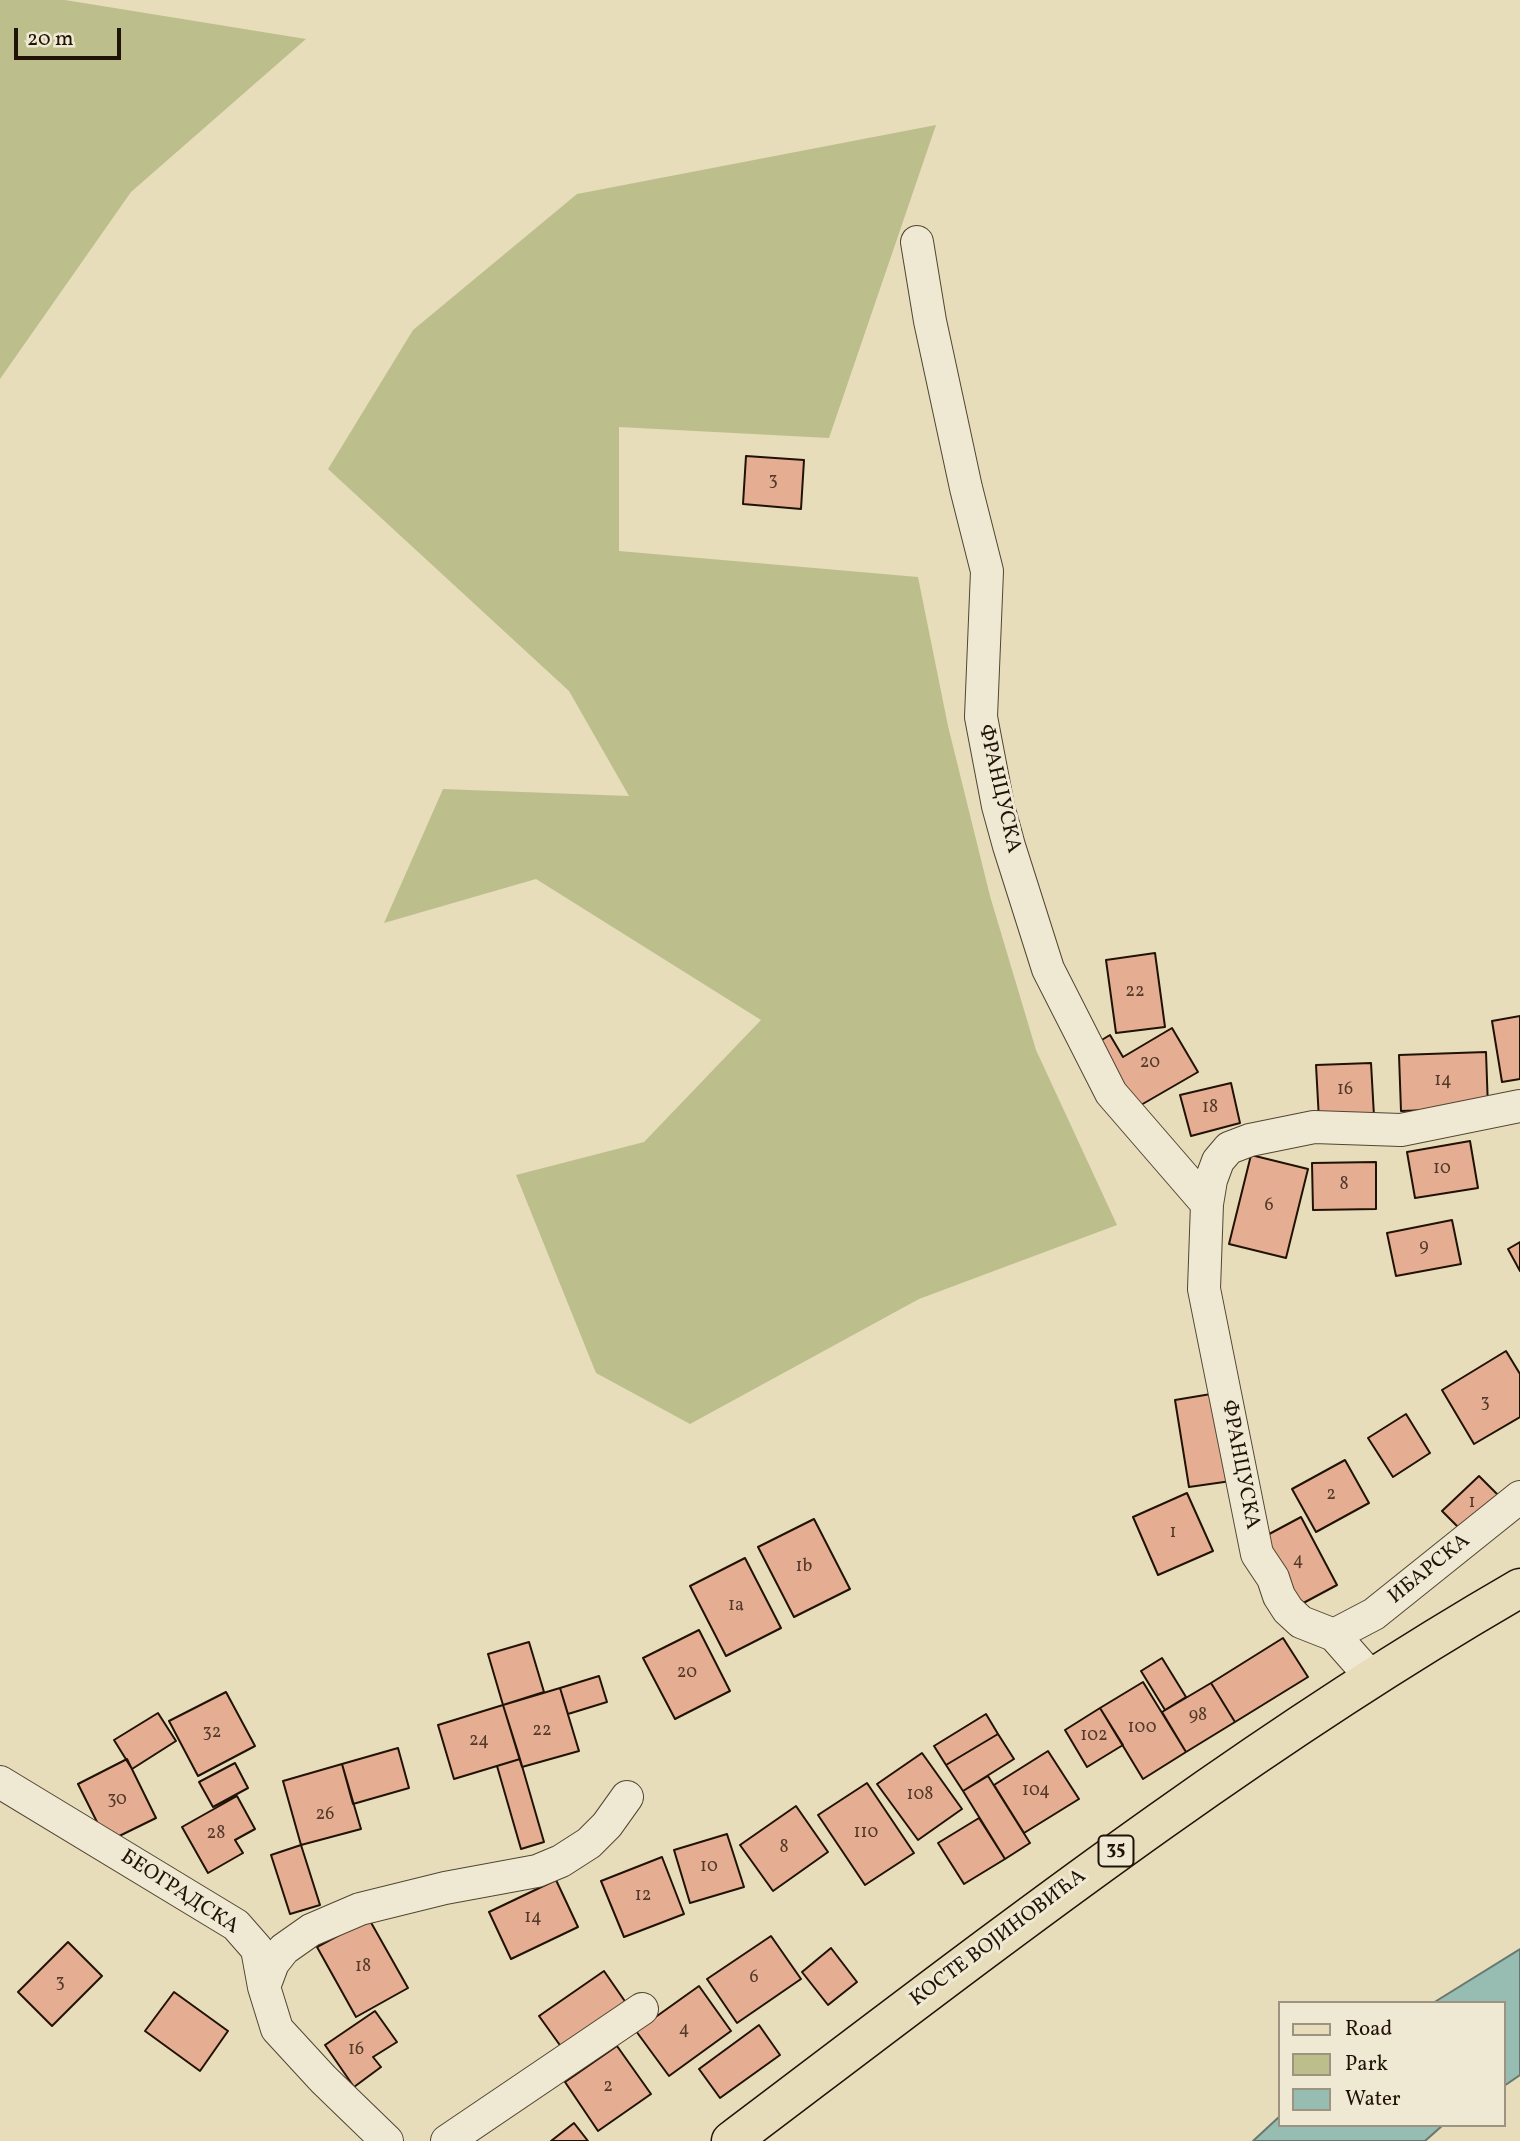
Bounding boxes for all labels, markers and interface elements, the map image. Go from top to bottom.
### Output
scale bar [18,14,124,58]
text: 20 m [27,25,73,54]
house number: 3 [768,471,778,493]
street label: ФРАНЦУСКА [971,722,1025,856]
house number: 22 [1125,982,1145,1004]
house number: 20 [1140,1053,1160,1075]
house number: 14 [1434,1071,1452,1093]
house number: 16 [1337,1080,1353,1102]
house number: 18 [1202,1098,1218,1120]
house number: 10 [1433,1159,1451,1181]
house number: 8 [1339,1175,1349,1197]
house number: 6 [1264,1196,1274,1218]
house number: 9 [1419,1237,1429,1259]
house number: 3 [1480,1393,1490,1415]
street label: ФРАНЦУСКА [1214,1398,1264,1532]
house number: 2 [1326,1485,1336,1507]
house number: 1 [1469,1493,1475,1515]
house number: 1 [1170,1523,1176,1545]
street label: ИБАРСКА [1384,1529,1476,1611]
house number: 4 [1293,1551,1303,1573]
house number: 1b [796,1557,812,1579]
house number: 1a [728,1596,744,1618]
house number: 20 [677,1663,697,1685]
house number: 98 [1189,1706,1207,1728]
house number: 100 [1128,1718,1156,1740]
house number: 22 [532,1721,552,1743]
house number: 32 [203,1723,221,1745]
house number: 102 [1080,1726,1108,1748]
house number: 24 [469,1731,489,1753]
house number: 104 [1022,1781,1050,1803]
house number: 108 [907,1785,933,1807]
house number: 30 [107,1790,127,1812]
house number: 26 [316,1805,334,1827]
house number: 110 [854,1823,878,1845]
house number: 28 [207,1824,225,1846]
road number: 35 [1098,1836,1134,1867]
house number: 8 [779,1838,789,1860]
street label: БЕОГРАДСКА [115,1845,243,1941]
house number: 10 [700,1857,718,1879]
street label: КОСТЕ ВОЈИНОВИЋА [906,1865,1092,2013]
house number: 12 [635,1886,651,1908]
house number: 14 [524,1908,542,1930]
house number: 18 [355,1957,371,1979]
house number: 6 [749,1968,759,1990]
house number: 3 [55,1973,65,1995]
legend [1278,2001,1506,2127]
text: Road [1345,2015,1392,2044]
house number: 4 [679,2020,689,2042]
house number: 16 [348,2040,364,2062]
text: Park [1345,2050,1388,2079]
house number: 2 [603,2077,613,2099]
text: Water [1345,2085,1401,2114]

